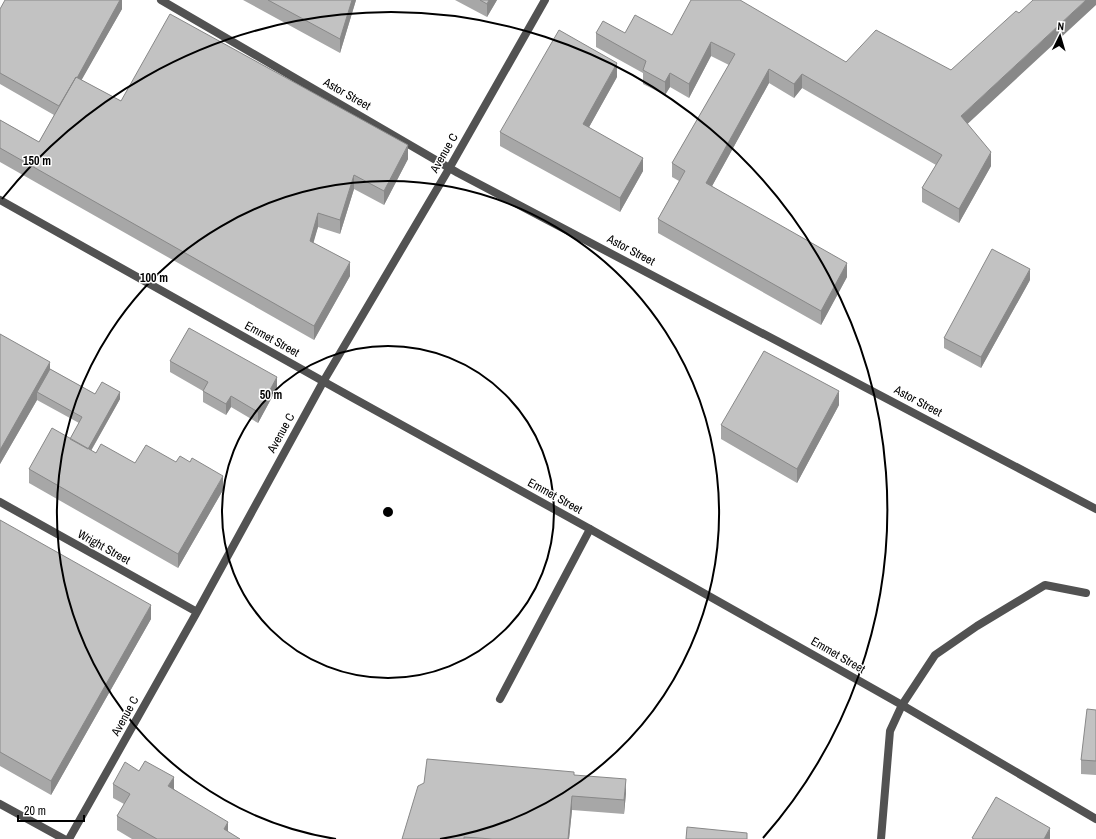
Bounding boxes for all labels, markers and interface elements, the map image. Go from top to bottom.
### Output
north arrow [1040,16,1080,56]
text: N [1057,19,1065,33]
street label: Astor Street [320,74,374,114]
street label: Avenue C [426,130,462,177]
text: 150 m [23,153,51,169]
street label: Astor Street [603,230,658,269]
text: 100 m [140,270,168,286]
street label: Emmet Street [242,317,302,361]
street label: Astor Street [890,381,945,420]
text: 50 m [260,387,282,403]
street label: Avenue C [263,410,298,457]
street label: Emmet Street [525,474,585,518]
centre of rings [381,505,395,519]
street label: Wright Street [75,526,133,568]
street label: Emmet Street [808,633,868,677]
street label: Avenue C [107,693,142,740]
scale bar [18,797,84,823]
text: 20 m [24,803,46,819]

